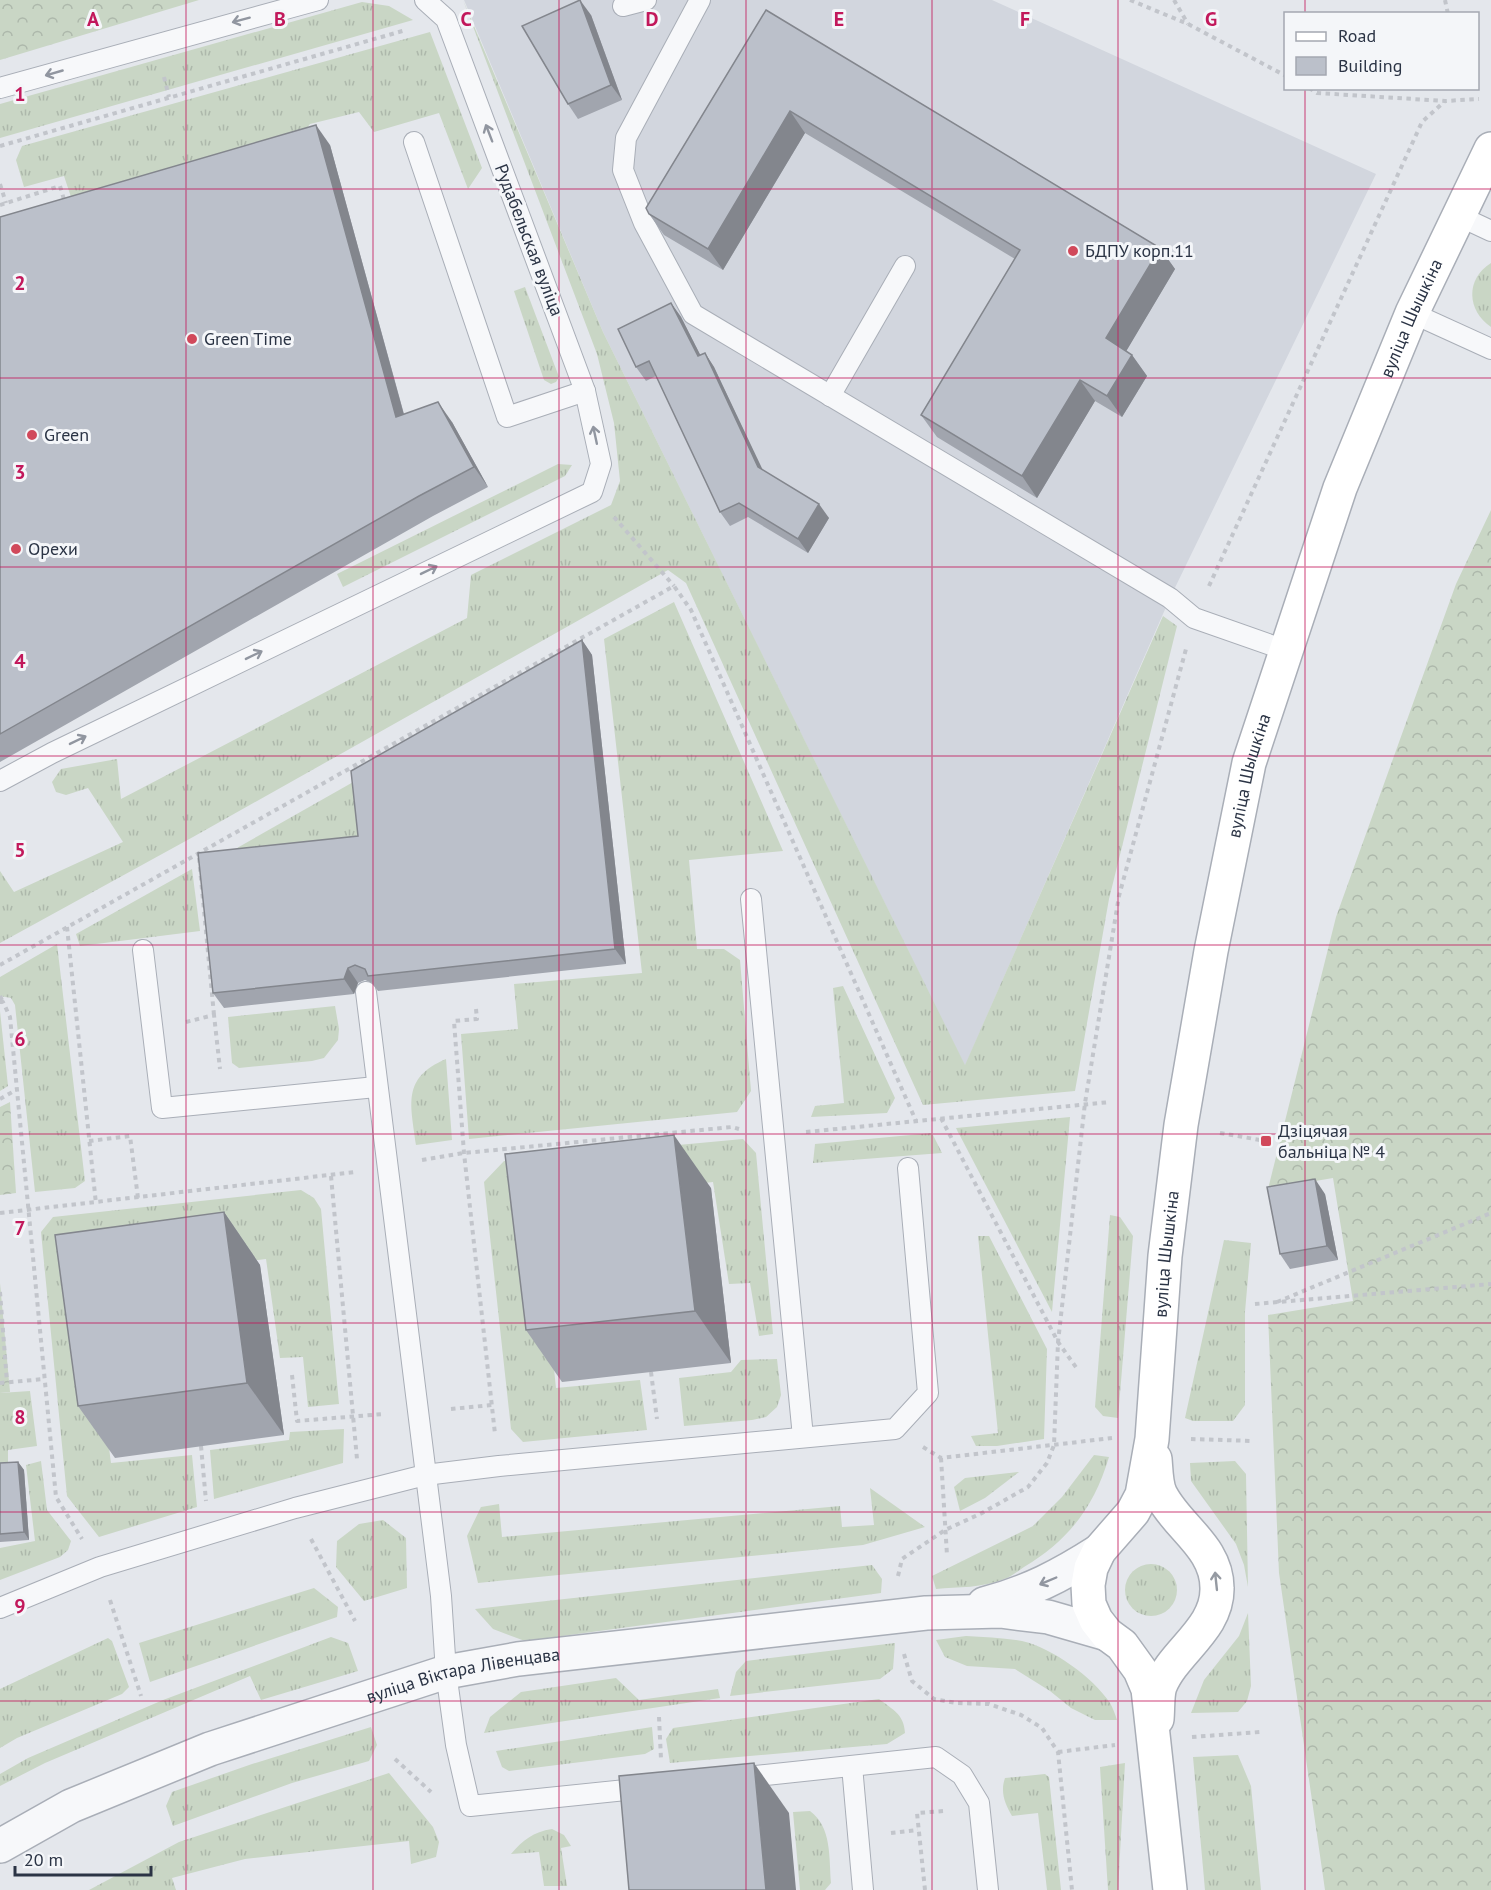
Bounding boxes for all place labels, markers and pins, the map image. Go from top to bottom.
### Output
place label: БДПУ корп.11 [1085,239,1194,262]
marker: БДПУ корп.11 [1066,244,1080,258]
place label: Green Time [204,327,292,350]
marker: Green Time [185,332,199,346]
place label: Green [44,423,89,446]
marker: Green [25,428,39,442]
place label: Орехи [28,537,78,560]
marker: Орехи [9,542,23,556]
place label: Дзіцячая бальніца № 4 [1278,1119,1385,1163]
marker: Дзіцячая бальніца № 4 [1259,1134,1273,1148]

